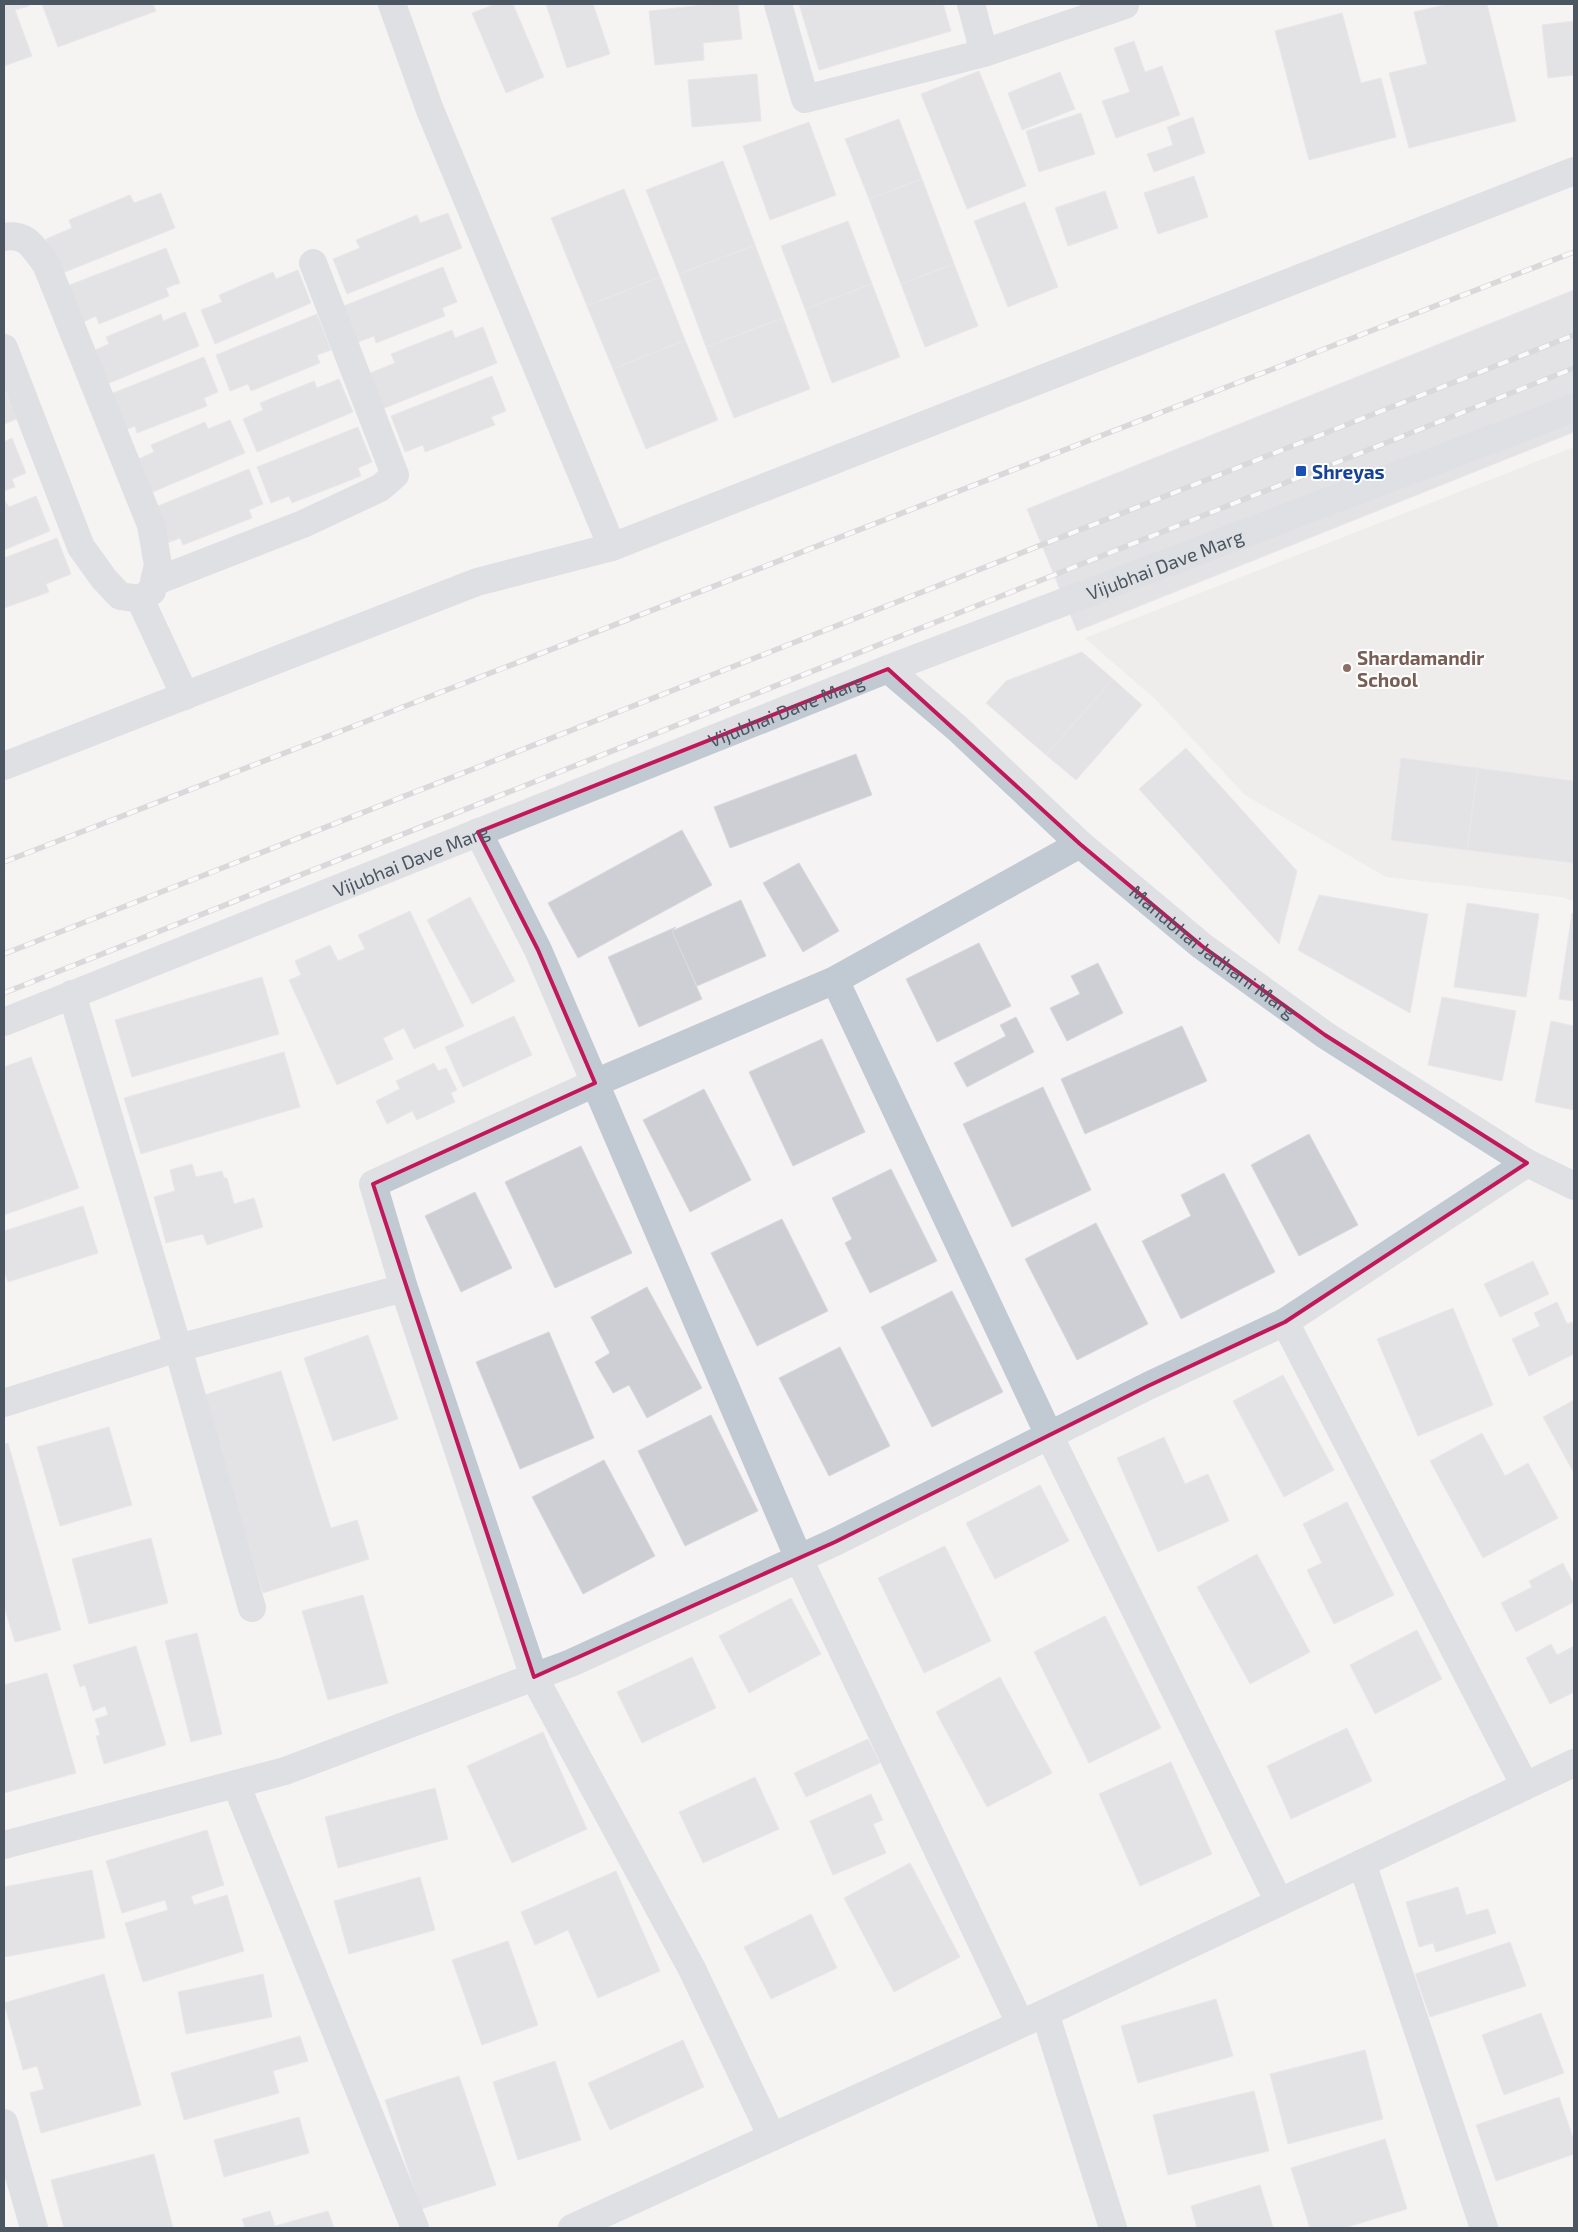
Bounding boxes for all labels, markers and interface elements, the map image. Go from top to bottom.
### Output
place label: Shreyas [1312,460,1385,484]
marker: Shreyas [1294,464,1308,478]
street label: Vijubhai Dave Marg [1083,523,1247,604]
place label: Shardamandir School [1357,646,1484,691]
marker: Shardamandir School [1341,662,1353,674]
street label: Vijubhai Dave Marg [705,668,868,751]
street label: Vijubhai Dave Marg [329,818,492,901]
street label: Manubhai Jadhani Marg [1125,879,1302,1023]

